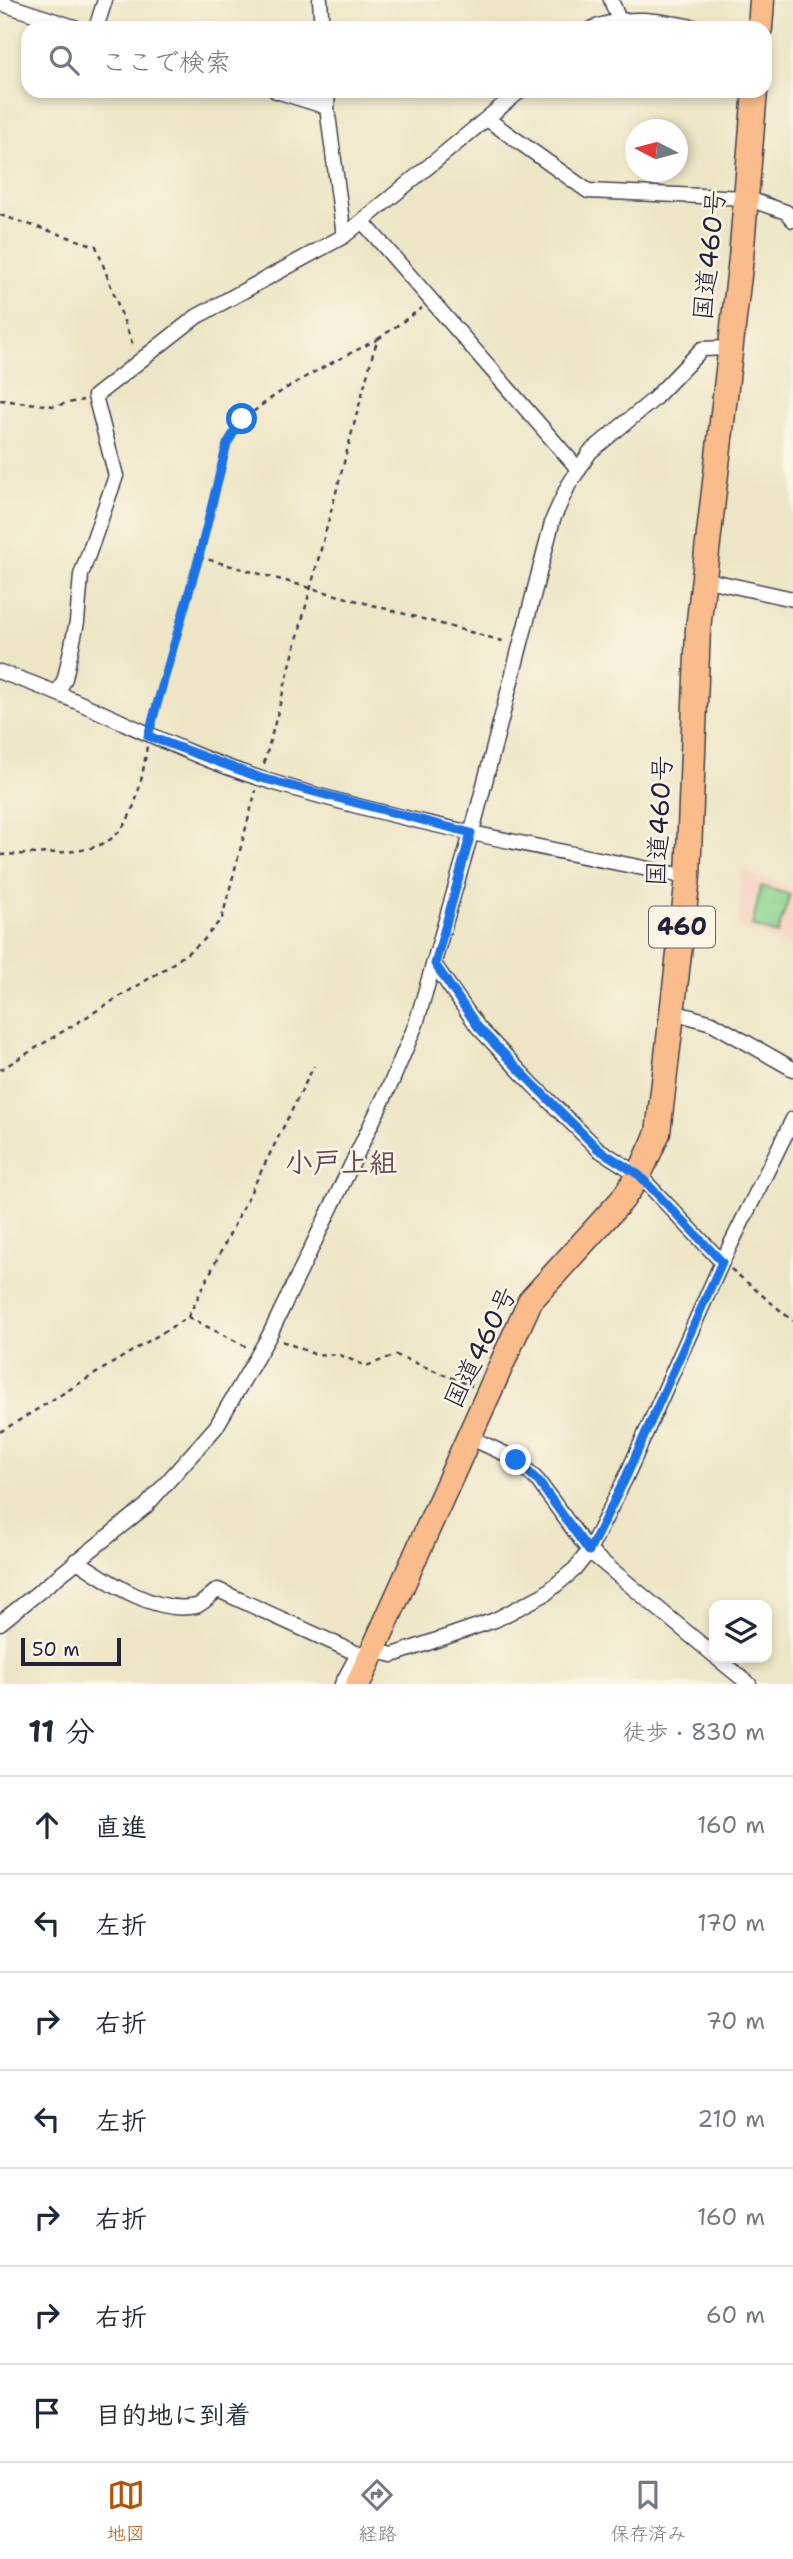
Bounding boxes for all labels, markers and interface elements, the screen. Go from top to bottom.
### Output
search box [21,21,772,98]
icon: search [45,41,83,79]
text: ここで検索 [101,44,231,79]
north arrow [625,119,688,182]
street label: 国道460号 [684,188,733,322]
route start [226,403,257,434]
street label: 国道460号 [638,754,679,888]
road number: 460 [649,906,715,947]
district label: 小戸上組 [285,1143,397,1181]
street label: 国道460号 [435,1280,524,1414]
route end [500,1444,531,1475]
map controls [709,1600,772,1663]
button: layers [709,1600,772,1663]
scale bar [21,1635,121,1667]
text: 50 m [32,1637,80,1662]
text: 11 分 [28,1711,95,1752]
text: 徒歩 · 830 m [623,1717,765,1747]
icon: ahead [28,1806,66,1844]
text: 直進 [95,1809,147,1844]
text: 160 m [697,1810,765,1840]
icon: left [28,1904,66,1942]
text: 左折 [95,1907,147,1942]
text: 170 m [697,1908,765,1938]
icon: right [28,2002,66,2040]
text: 右折 [95,2005,147,2040]
text: 70 m [706,2006,765,2036]
icon: left [28,2100,66,2138]
text: 左折 [95,2103,147,2138]
text: 210 m [697,2104,765,2134]
icon: right [28,2198,66,2236]
text: 右折 [95,2201,147,2236]
text: 160 m [697,2202,765,2232]
icon: right [28,2296,66,2334]
text: 右折 [95,2299,147,2334]
text: 60 m [706,2300,765,2330]
icon: arrive [28,2394,66,2432]
text: 目的地に到着 [95,2397,251,2432]
tab: 地図 [107,2476,145,2546]
tab: 経路 [358,2476,396,2546]
tab: 保存済み [610,2476,686,2546]

